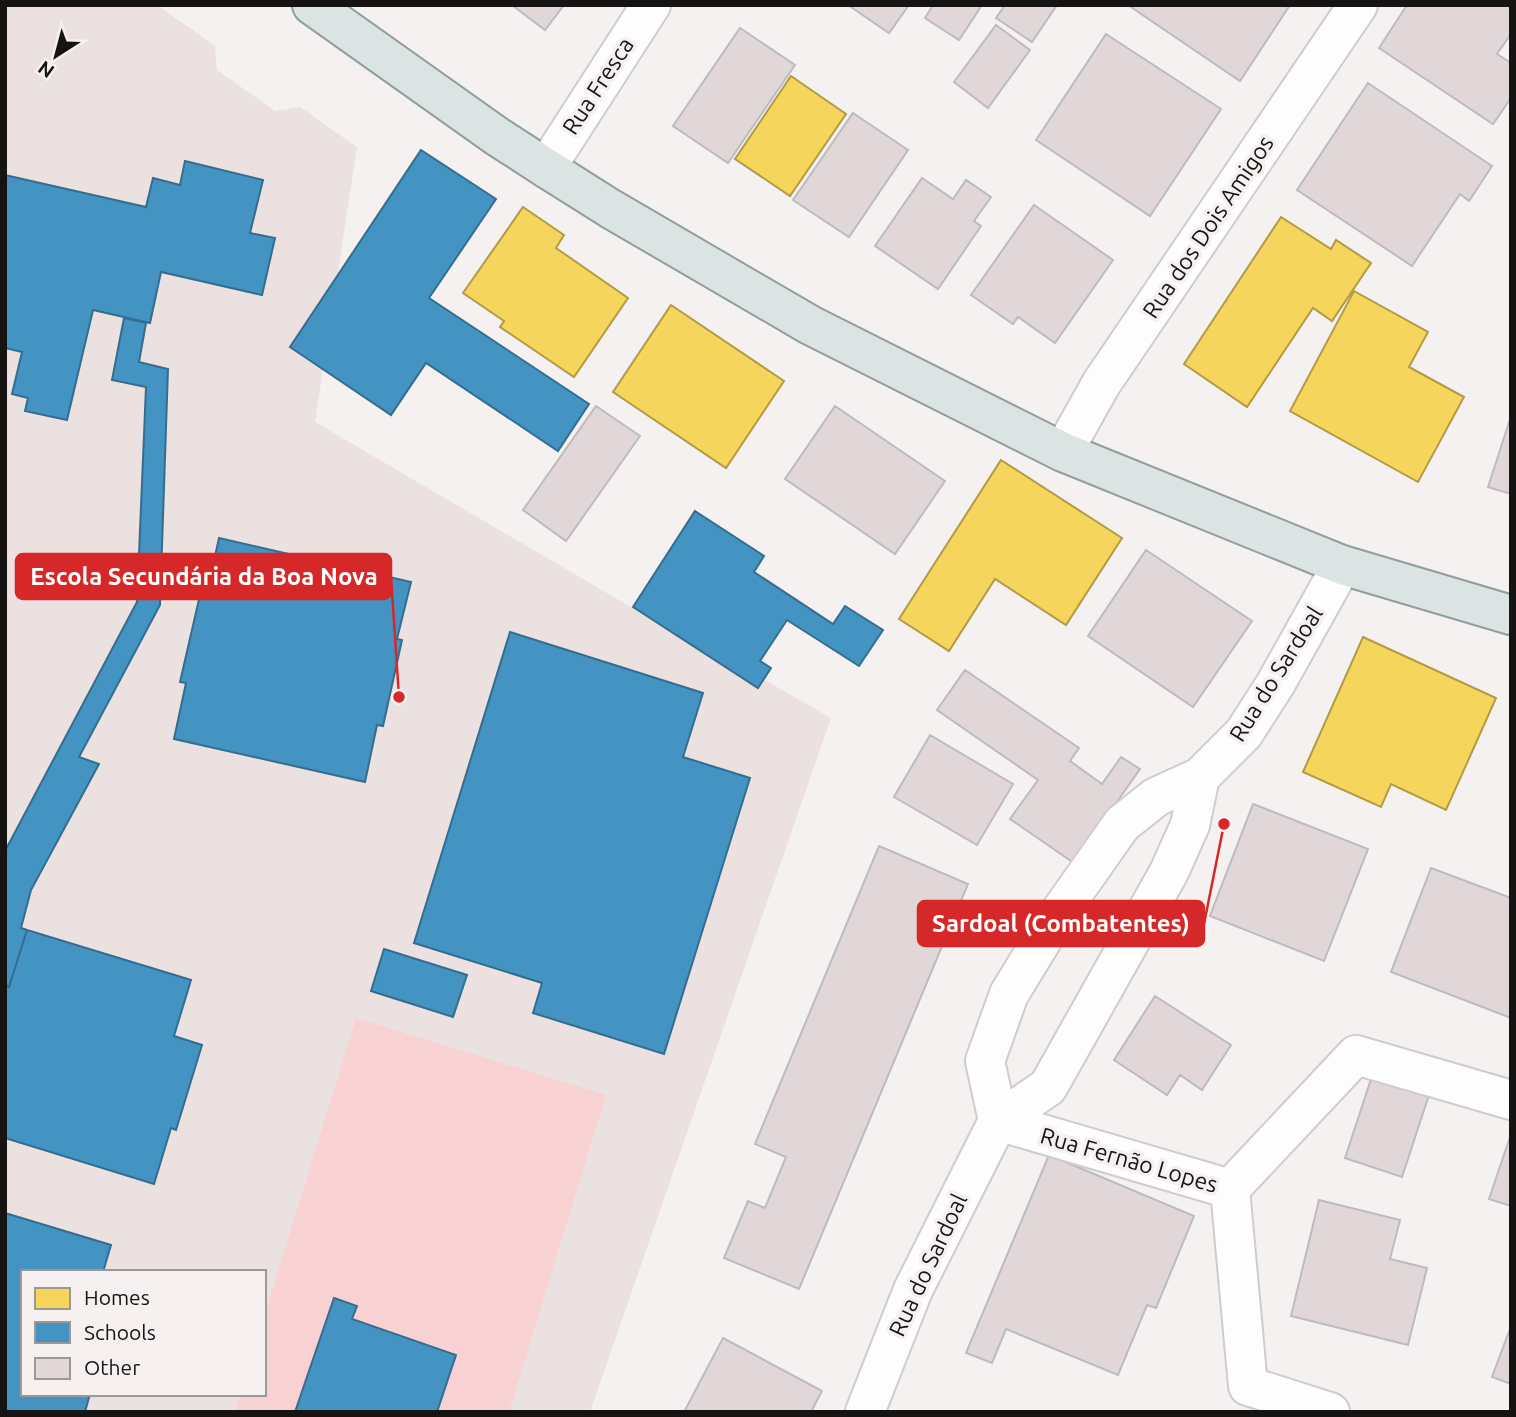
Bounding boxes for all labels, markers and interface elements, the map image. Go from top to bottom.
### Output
north arrow [21,21,91,91]
street label: Rua Fresca [557,33,638,139]
text: N [34,57,58,83]
street label: Rua dos Dois Amigos [1137,131,1278,323]
callout: Escola Secundária da Boa Nova [16,554,391,599]
text: Escola Secundária da Boa Nova [30,563,378,590]
street label: Rua do Sardoal [1224,602,1327,746]
callout: Sardoal (Combatentes) [918,901,1204,946]
text: Sardoal (Combatentes) [932,910,1190,937]
street label: Rua Fernão Lopes [1038,1122,1221,1197]
street label: Rua do Sardoal [884,1190,971,1340]
legend [21,1270,266,1396]
text: Homes [84,1285,150,1309]
text: Schools [84,1320,156,1344]
text: Other [84,1355,140,1379]

